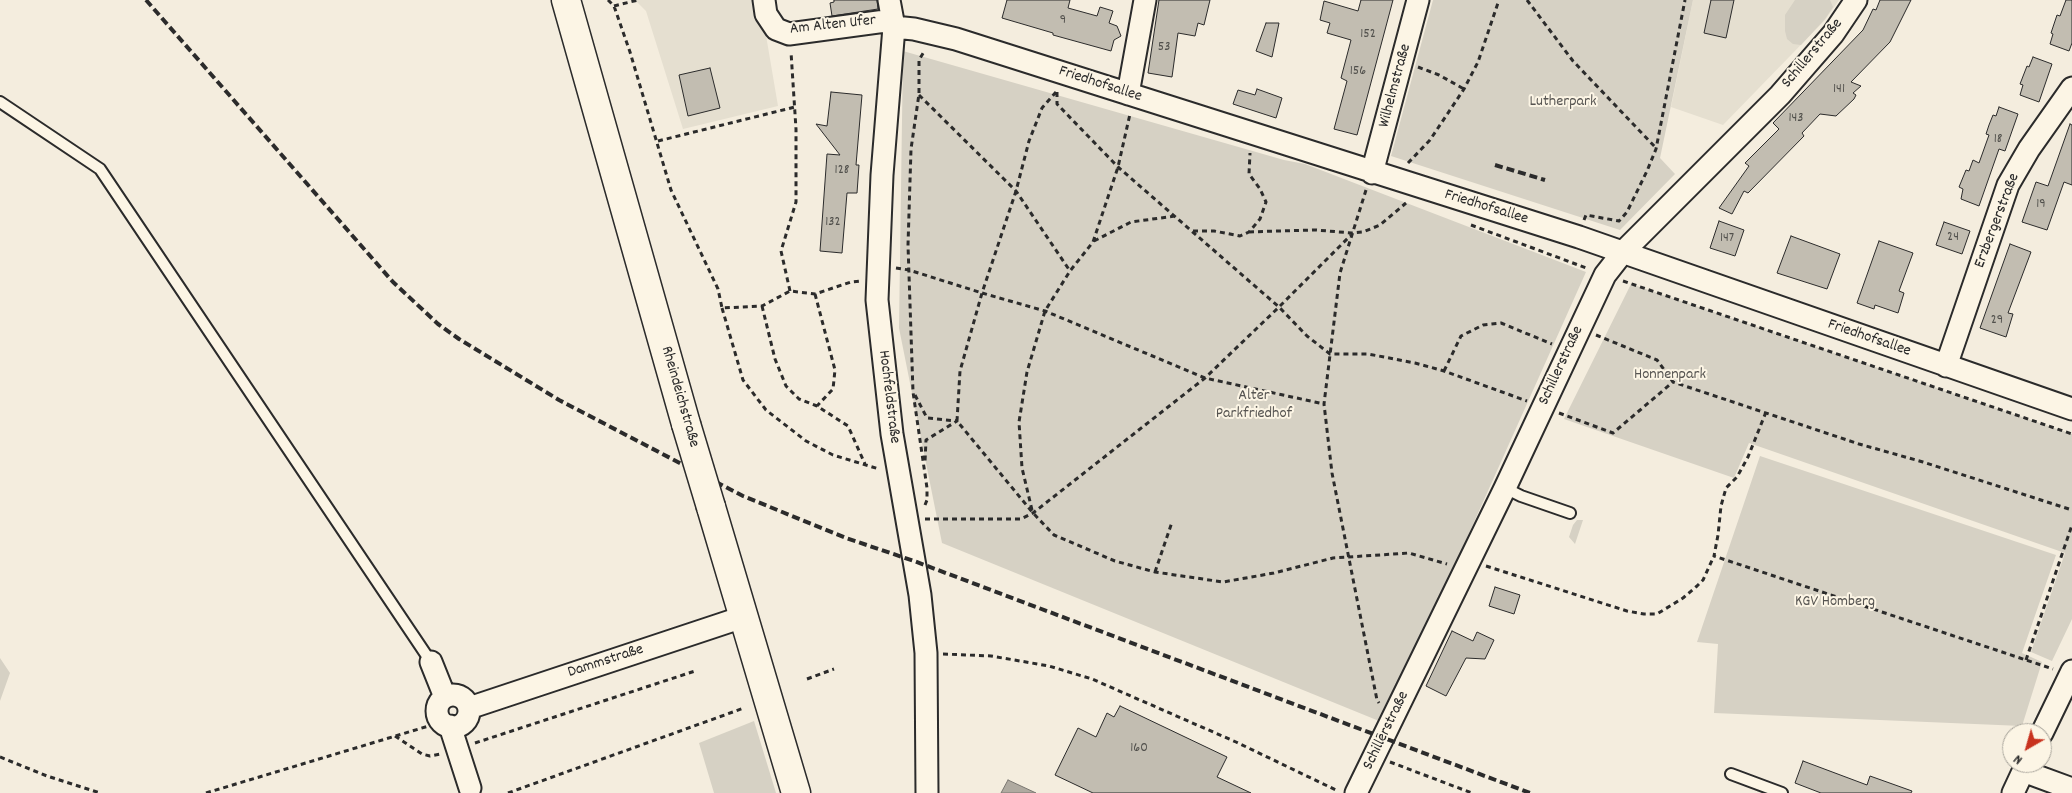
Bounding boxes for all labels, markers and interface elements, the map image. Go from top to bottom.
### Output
street label: Am Alten Ufer [789,12,877,40]
house number: 9 [1060,13,1066,29]
street label: Schillerstraße [1778,15,1848,93]
house number: 152 [1360,27,1376,43]
house number: 53 [1158,40,1170,56]
street label: Wilhelmstraße [1376,42,1416,130]
street label: Friedhofsallee [1056,62,1144,108]
house number: 156 [1350,64,1366,80]
house number: 141 [1833,82,1845,98]
park label: Lutherpark [1529,93,1597,113]
house number: 143 [1788,111,1804,127]
house number: 18 [1994,132,2002,148]
house number: 128 [835,163,849,179]
street label: Erzbergerstraße [1971,171,2025,271]
street label: Friedhofsallee [1442,186,1530,230]
house number: 19 [2036,197,2046,213]
house number: 132 [825,215,841,231]
house number: 24 [1947,230,1959,246]
house number: 147 [1720,231,1734,247]
house number: 29 [1991,313,2003,329]
street label: Friedhofsallee [1825,316,1913,362]
street label: Schillerstraße [1535,323,1589,409]
street label: Rheindeichstraße [655,344,703,450]
street label: Hochfeldstraße [873,349,903,445]
park label: Honnenpark [1634,366,1706,386]
park label: Alter Parkfriedhof [1216,387,1292,425]
park label: KGV Homberg [1795,593,1875,613]
street label: Dammstraße [566,641,646,683]
street label: Schillerstraße [1360,689,1414,773]
north arrow [2002,723,2052,773]
house number: 160 [1130,741,1148,757]
text: N [2010,749,2027,769]

